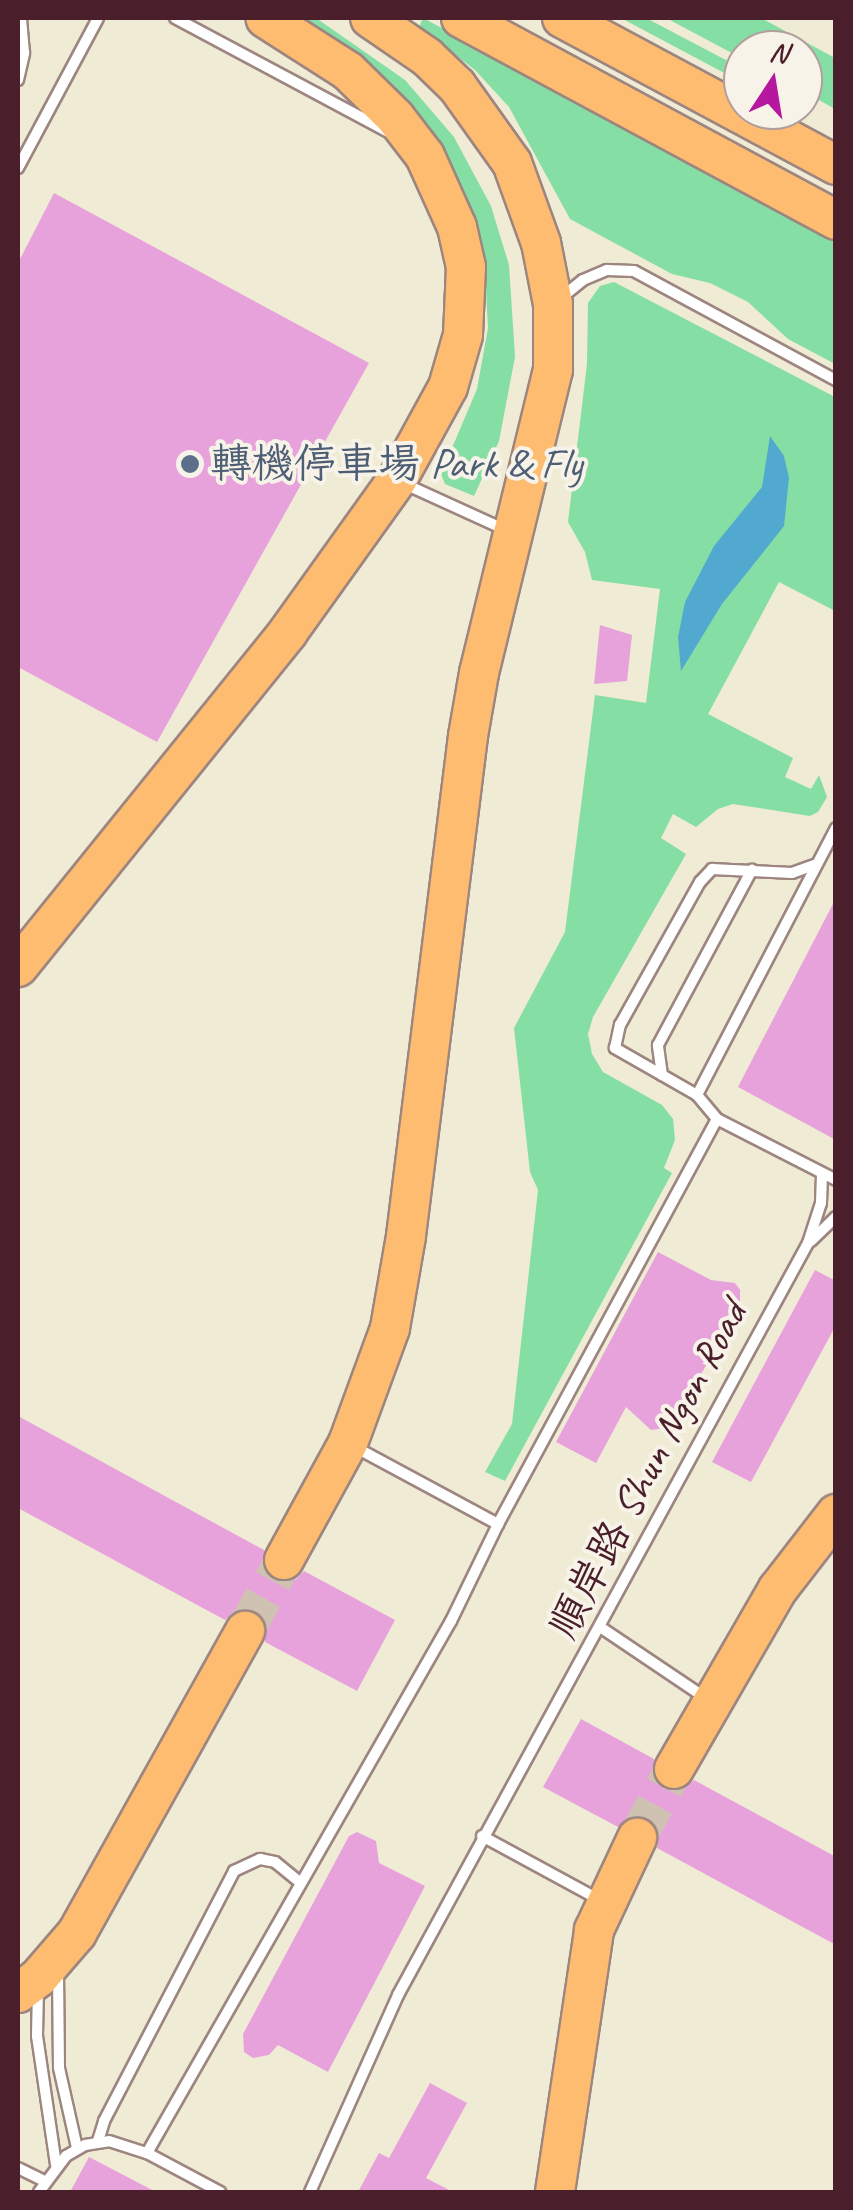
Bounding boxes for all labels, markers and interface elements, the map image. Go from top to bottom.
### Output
north arrow [723,30,823,130]
text: N [767,33,791,71]
place label: 轉機停車場 Park & Fly [210,439,582,489]
marker: 轉機停車場 Park & Fly [179,453,201,475]
street label: 順岸路 Shun Ngon Road [537,1292,759,1648]

